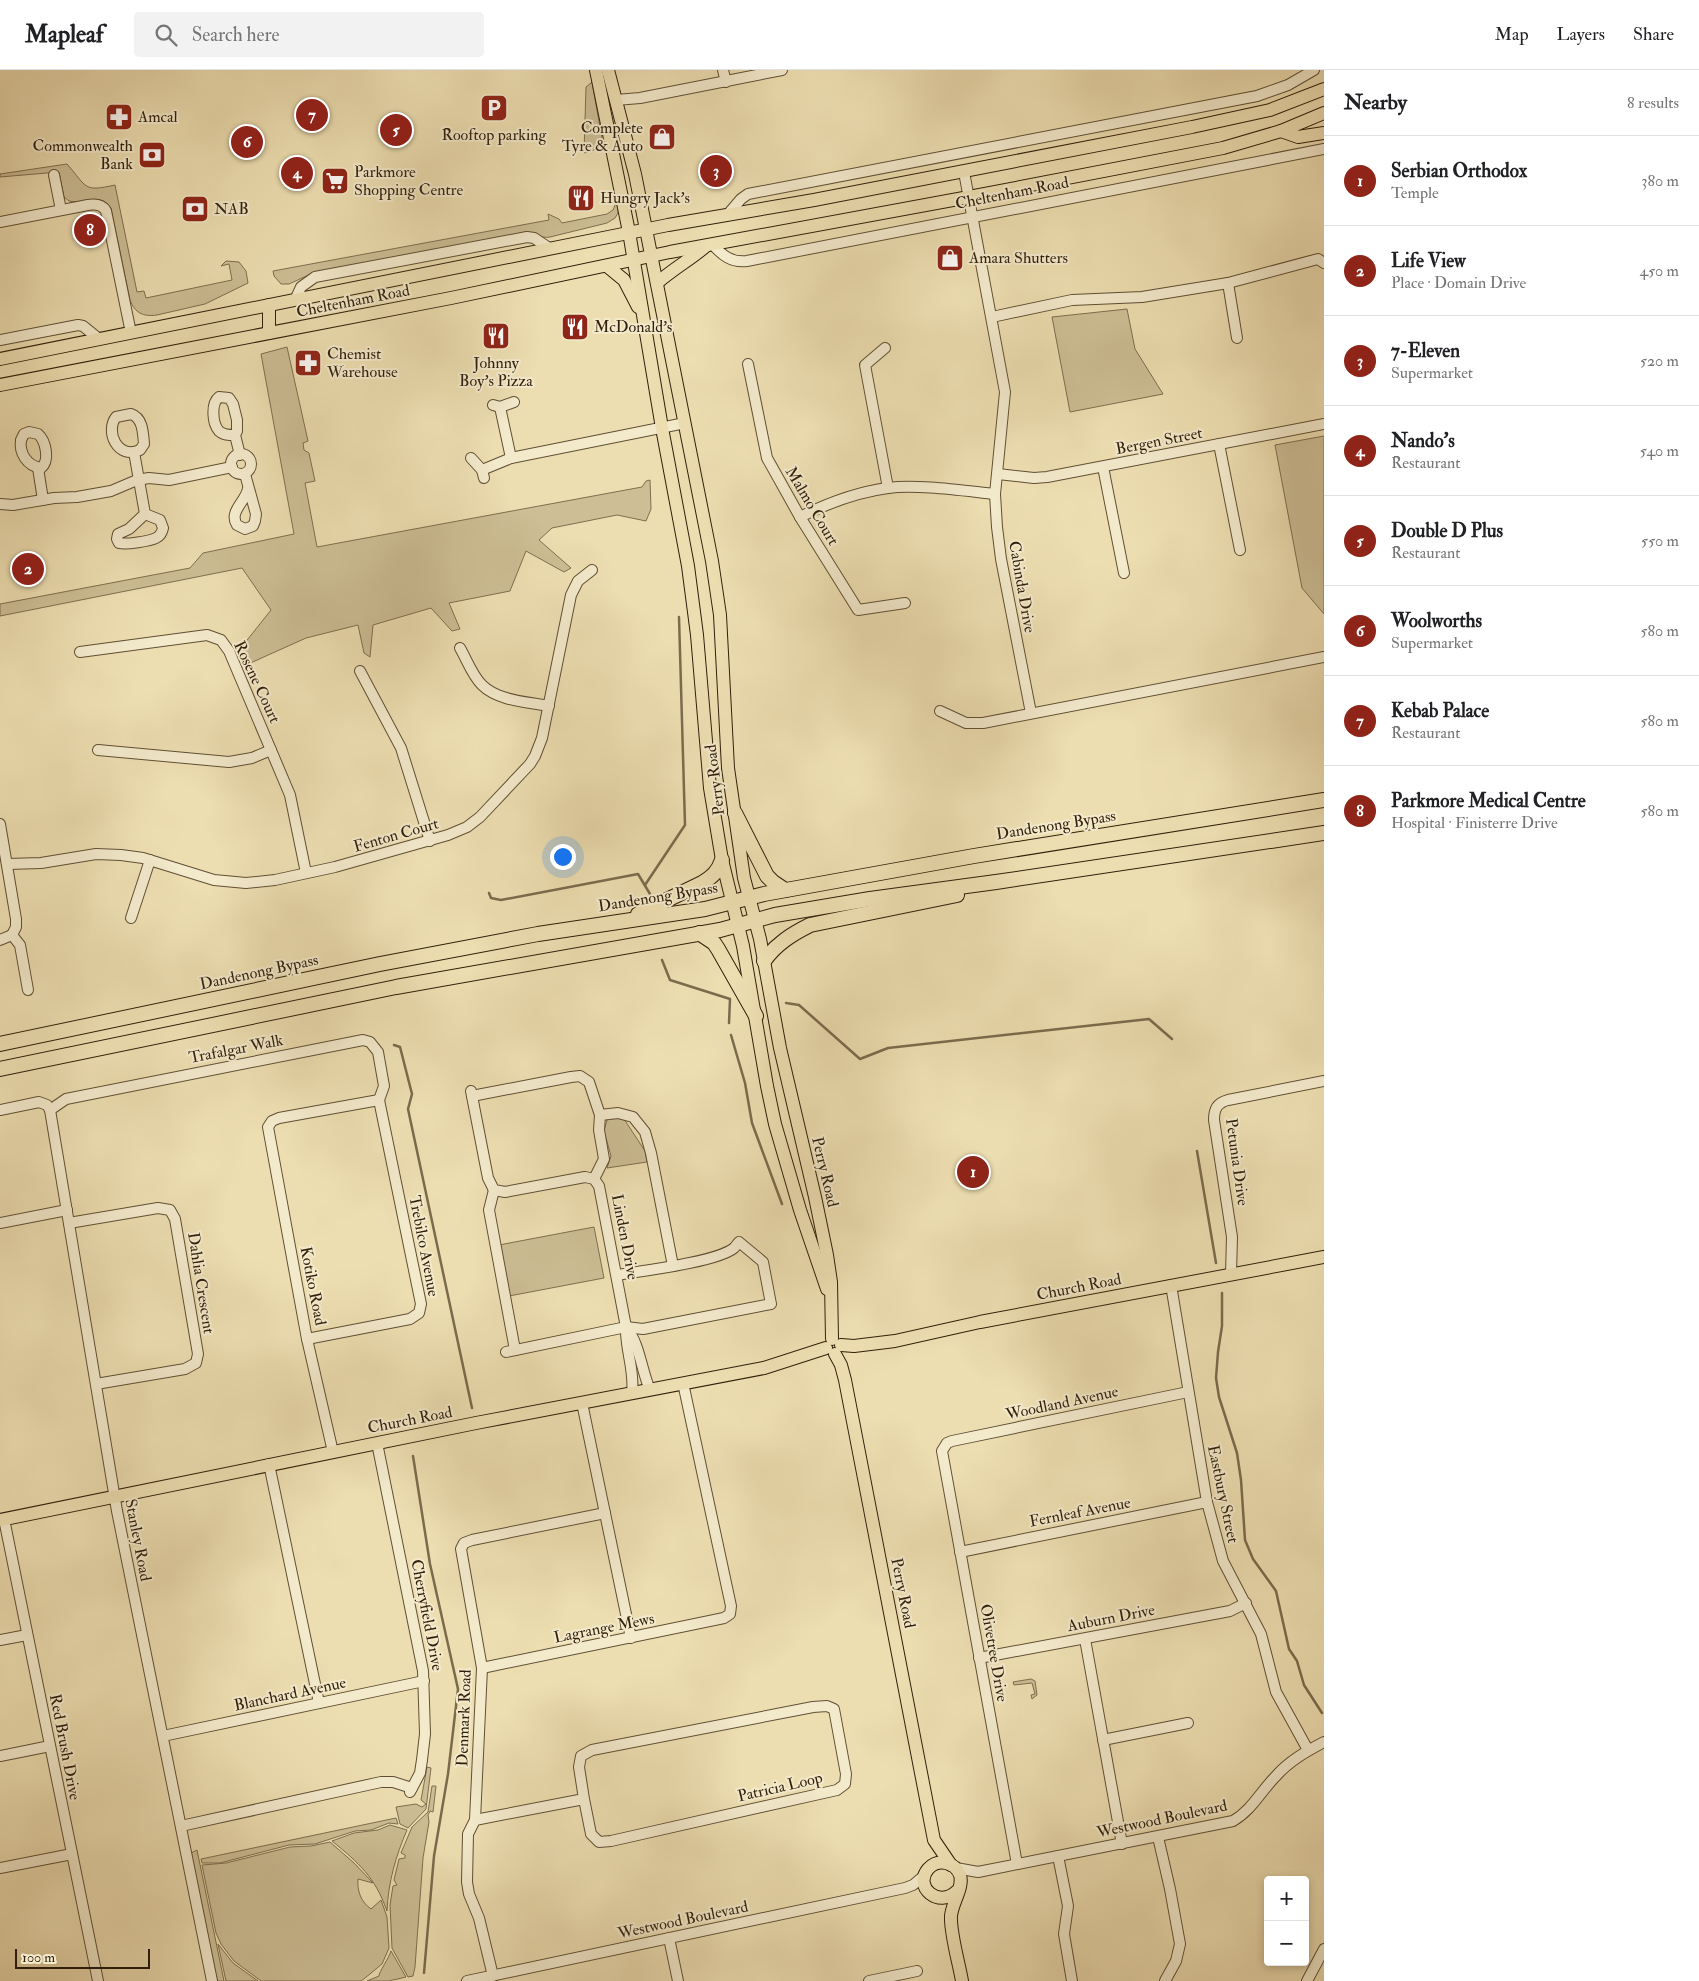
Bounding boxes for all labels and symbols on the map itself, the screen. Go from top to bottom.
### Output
parking icon: Rooftop parking [479,93,509,123]
pin: 7 [296,96,328,134]
pharmacy icon: Amcal [104,102,134,132]
place label: Amcal [137,107,178,127]
pin: 5 [380,111,412,149]
place label: Complete Tyre & Auto [562,118,643,156]
shop icon: Complete Tyre & Auto [647,122,677,152]
pin: 6 [231,123,263,161]
place label: Rooftop parking [442,125,548,146]
place label: Commonwealth Bank [32,136,134,174]
bank icon: Commonwealth Bank [137,140,167,170]
pin: 3 [700,152,732,190]
pin: 4 [281,154,313,192]
place label: Parkmore Shopping Centre [354,162,464,201]
supermarket icon: Parkmore Shopping Centre [320,166,350,196]
street label: Cheltenham Road [954,172,1071,214]
restaurant icon: Hungry Jack's [566,183,596,213]
place label: Hungry Jack's [600,188,690,209]
bank icon: NAB [180,194,210,224]
place label: NAB [214,199,249,219]
pin: 8 [74,211,106,249]
shop icon: Amara Shutters [935,243,965,273]
place label: Amara Shutters [968,248,1068,268]
street label: Cheltenham Road [295,280,412,322]
restaurant icon: McDonald's [560,312,590,342]
place label: McDonald's [594,317,672,337]
restaurant icon: Johnny Boy's Pizza [481,321,511,351]
place label: Chemist Warehouse [326,344,398,382]
pharmacy icon: Chemist Warehouse [293,348,323,378]
place label: Johnny Boy's Pizza [459,353,533,391]
street label: Bergen Street [1114,423,1204,459]
street label: Malmo Court [781,463,843,549]
street label: Cabinda Drive [1004,540,1040,635]
pin: 2 [12,550,44,588]
street label: Rosene Court [229,638,285,726]
street label: Perry Road [701,743,729,817]
street label: Dandenong Bypass [995,806,1117,845]
street label: Fenton Court [351,813,441,857]
your location [550,844,576,870]
street label: Dandenong Bypass [597,878,719,917]
street label: Dandenong Bypass [198,950,320,995]
street label: Trafalgar Walk [187,1030,285,1068]
street label: Petunia Drive [1221,1117,1253,1207]
street label: Perry Road [807,1135,843,1209]
pin: 1 [957,1153,989,1191]
street label: Linden Drive [607,1192,643,1282]
street label: Trebilco Avenue [404,1194,444,1299]
street label: Dahlia Crescent [183,1231,219,1335]
street label: Kotiko Road [296,1245,330,1327]
street label: Church Road [1035,1269,1123,1305]
street label: Woodland Avenue [1003,1381,1120,1425]
street label: Church Road [366,1402,454,1438]
street label: Eastbury Street [1203,1443,1243,1545]
street label: Fernleaf Avenue [1028,1492,1133,1532]
street label: Stanley Road [120,1497,156,1583]
street label: Perry Road [886,1556,920,1630]
street label: Cherryfield Drive [406,1558,448,1673]
street label: Auburn Drive [1065,1600,1157,1636]
street label: Olivetree Drive [976,1602,1013,1704]
street label: Lagrange Mews [552,1608,656,1648]
street label: Denmark Road [452,1669,476,1767]
street label: Blanchard Avenue [232,1672,348,1716]
street label: Red Brush Drive [45,1692,85,1802]
street label: Patricia Loop [736,1768,825,1807]
street label: Westwood Boulevard [1094,1795,1229,1843]
street label: Westwood Boulevard [615,1896,750,1944]
scale bar [15,1946,150,1969]

